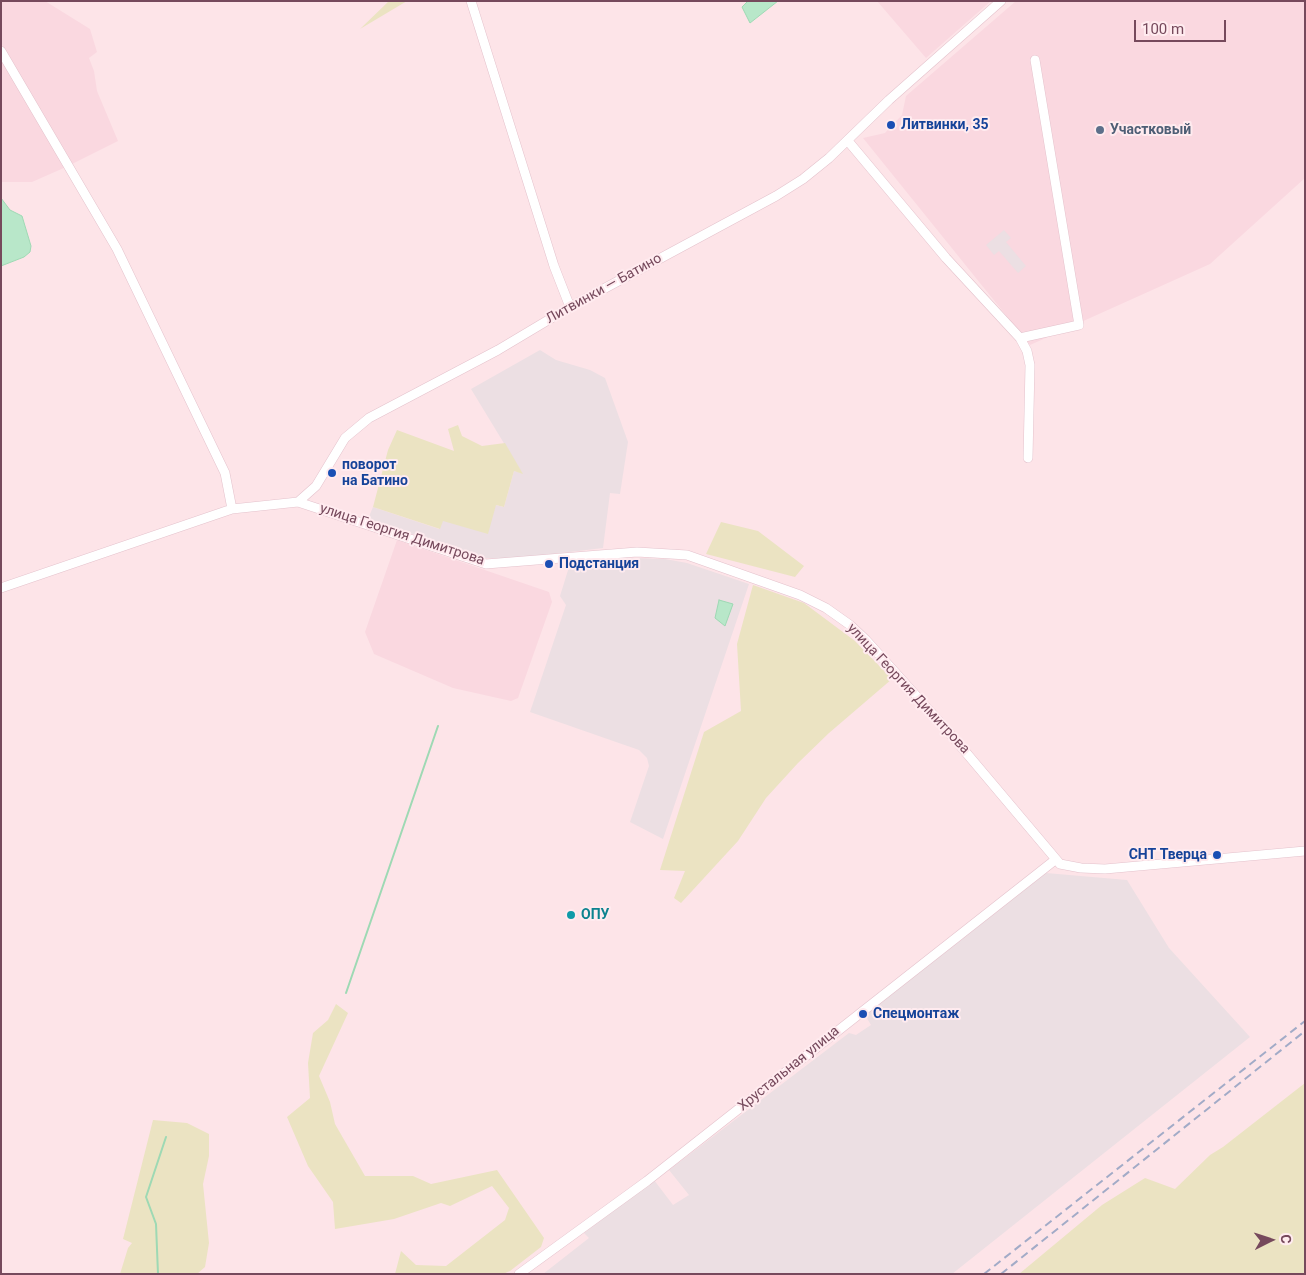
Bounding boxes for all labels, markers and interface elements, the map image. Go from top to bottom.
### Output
scale bar [1136,10,1228,42]
text: 100 m [1142,20,1184,38]
place label: Литвинки, 35 [901,117,989,133]
marker: Литвинки, 35 [885,119,897,131]
place label: Участковый [1110,122,1191,138]
marker: Участковый [1094,124,1106,136]
street label: Литвинки — Батино [543,250,665,328]
place label: поворот на Батино [342,457,408,490]
marker: поворот на Батино [326,467,338,479]
street label: улица Георгия Димитрова [318,500,486,570]
place label: Подстанция [559,556,639,572]
marker: Подстанция [543,558,555,570]
street label: улица Георгия Димитрова [843,620,973,758]
place label: СНТ Тверца [1129,847,1207,863]
marker: СНТ Тверца [1211,849,1223,861]
place label: ОПУ [581,907,609,923]
marker: ОПУ [565,909,577,921]
place label: Спецмонтаж [873,1006,959,1022]
marker: Спецмонтаж [857,1008,869,1020]
street label: Хрустальная улица [735,1023,843,1115]
north arrow [1246,1215,1296,1265]
text: С [1278,1234,1294,1244]

